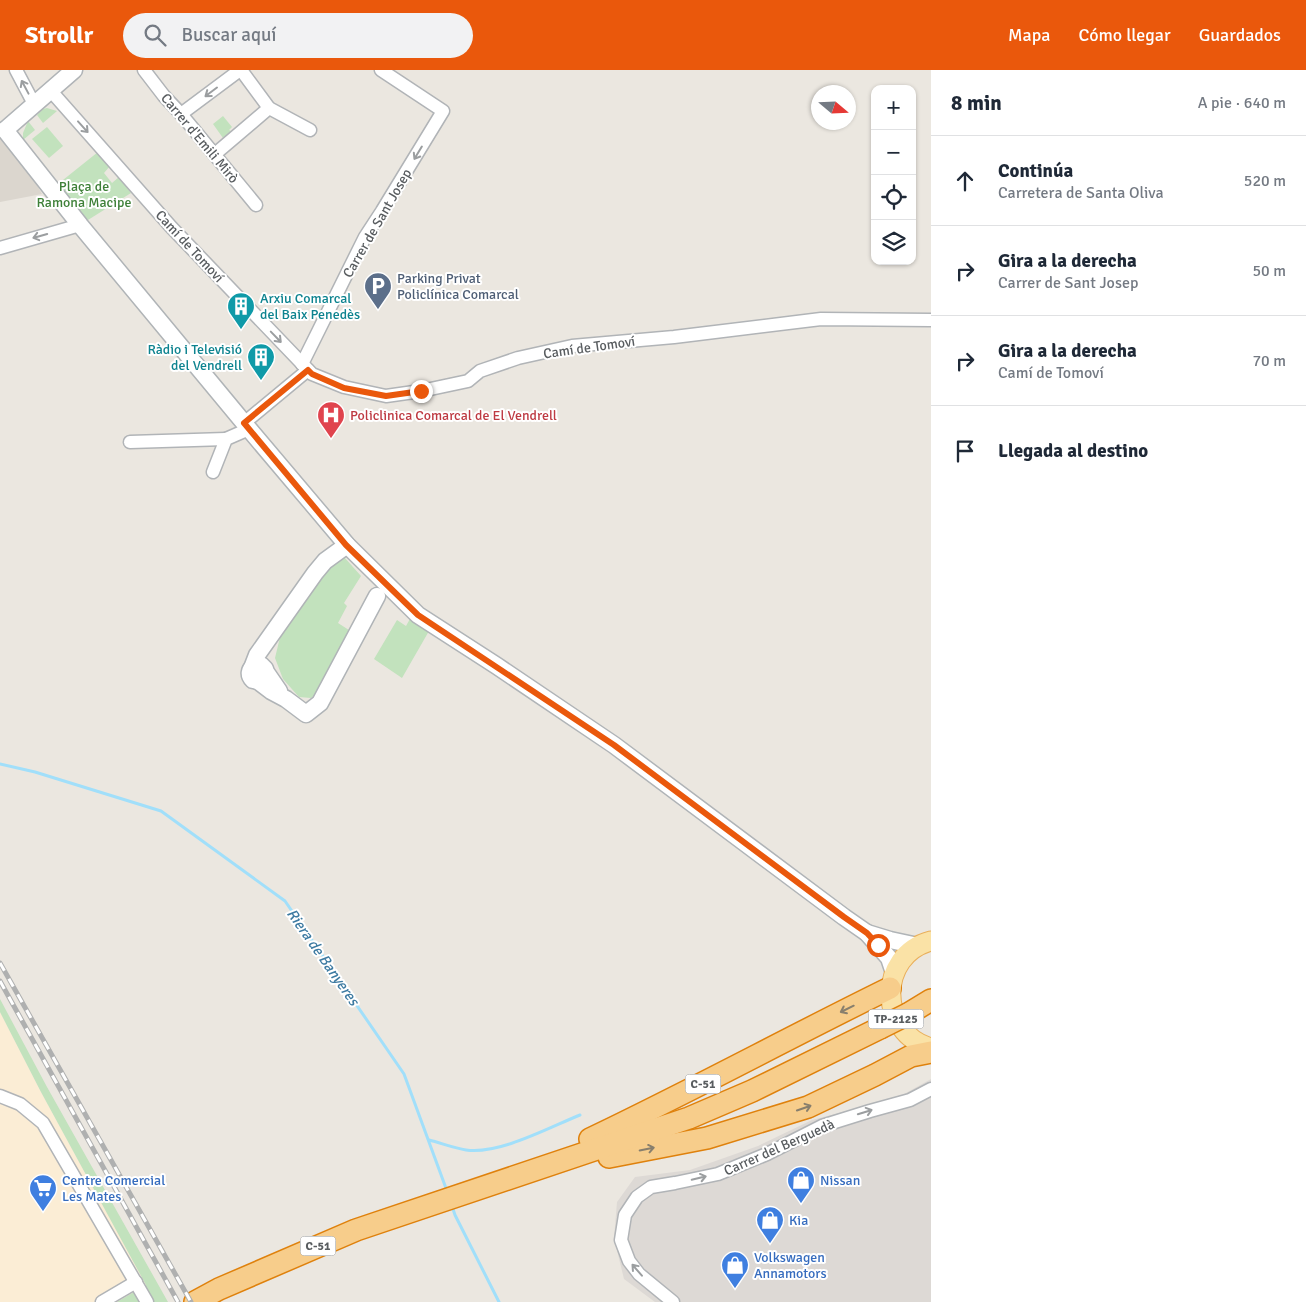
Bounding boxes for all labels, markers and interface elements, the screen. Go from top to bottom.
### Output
search box [123,13,473,58]
text: Strollr [25,20,93,50]
icon: search [141,21,169,49]
text: Buscar aquí [181,23,276,47]
text: Mapa [1008,24,1050,46]
text: Cómo llegar [1078,24,1171,46]
text: Guardados [1199,24,1281,46]
one-way arrow [20,80,29,95]
north arrow [811,85,856,130]
map controls [871,85,916,265]
button: + [871,85,916,130]
one-way arrow [204,87,218,97]
street label: Carrer d'Emili Mirò [157,90,242,187]
text: 8 min [951,90,1002,116]
text: A pie · 640 m [1198,93,1286,113]
one-way arrow [77,121,89,134]
button: − [871,130,916,175]
one-way arrow [412,145,422,159]
text: Continúa [998,159,1073,183]
street label: Carrer de Sant Josep [339,166,416,281]
icon: ahead [951,167,979,195]
text: 520 m [1244,171,1286,191]
button: locate [871,175,916,220]
park label: Plaça de Ramona Macipe [37,178,131,211]
text: Carretera de Santa Oliva [998,183,1164,203]
street label: Camí de Tomoví [152,207,228,286]
button: layers [871,220,916,265]
one-way arrow [32,232,48,242]
text: Gira a la derecha [998,249,1137,273]
icon: right [951,257,979,285]
text: 50 m [1252,261,1286,281]
place label: Parking Privat Policlínica Comarcal [397,270,519,303]
parking icon: Parking Privat Policlínica Comarcal [363,271,393,310]
text: Carrer de Sant Josep [998,273,1138,293]
place label: Arxiu Comarcal del Baix Penedès [260,290,360,323]
building icon: Arxiu Comarcal del Baix Penedès [226,291,256,330]
one-way arrow [270,330,282,343]
street label: Camí de Tomoví [542,333,636,362]
text: Gira a la derecha [998,339,1137,363]
place label: Ràdio i Televisió del Vendrell [147,341,242,374]
building icon: Ràdio i Televisió del Vendrell [246,342,276,381]
icon: right [951,347,979,375]
text: 70 m [1252,351,1286,371]
text: Camí de Tomoví [998,363,1104,383]
route end [410,380,433,403]
hospital icon: Policlinica Comarcal de El Vendrell [316,400,346,439]
place label: Policlinica Comarcal de El Vendrell [350,407,557,424]
icon: arrive [951,437,979,465]
text: Llegada al destino [998,439,1148,463]
water label: Riera de Banyeres [283,905,364,1010]
route start [867,934,890,957]
one-way arrow [839,1005,854,1015]
road number: TP-2125 [868,1010,924,1029]
road number: C-51 [686,1074,720,1094]
one-way arrow [796,1103,811,1112]
one-way arrow [857,1107,873,1117]
street label: Carrer del Berguedà [721,1115,837,1180]
one-way arrow [638,1144,654,1154]
shop icon: Nissan [786,1165,816,1204]
place label: Centre Comercial Les Mates [62,1172,165,1205]
place label: Nissan [820,1172,860,1189]
supermarket icon: Centre Comercial Les Mates [28,1173,58,1212]
one-way arrow [690,1173,706,1182]
shop icon: Kia [755,1205,785,1244]
place label: Kia [789,1212,808,1229]
road number: C-51 [300,1236,336,1256]
place label: Volkswagen Annamotors [754,1249,827,1282]
shop icon: Volkswagen Annamotors [720,1250,750,1289]
one-way arrow [631,1264,642,1277]

